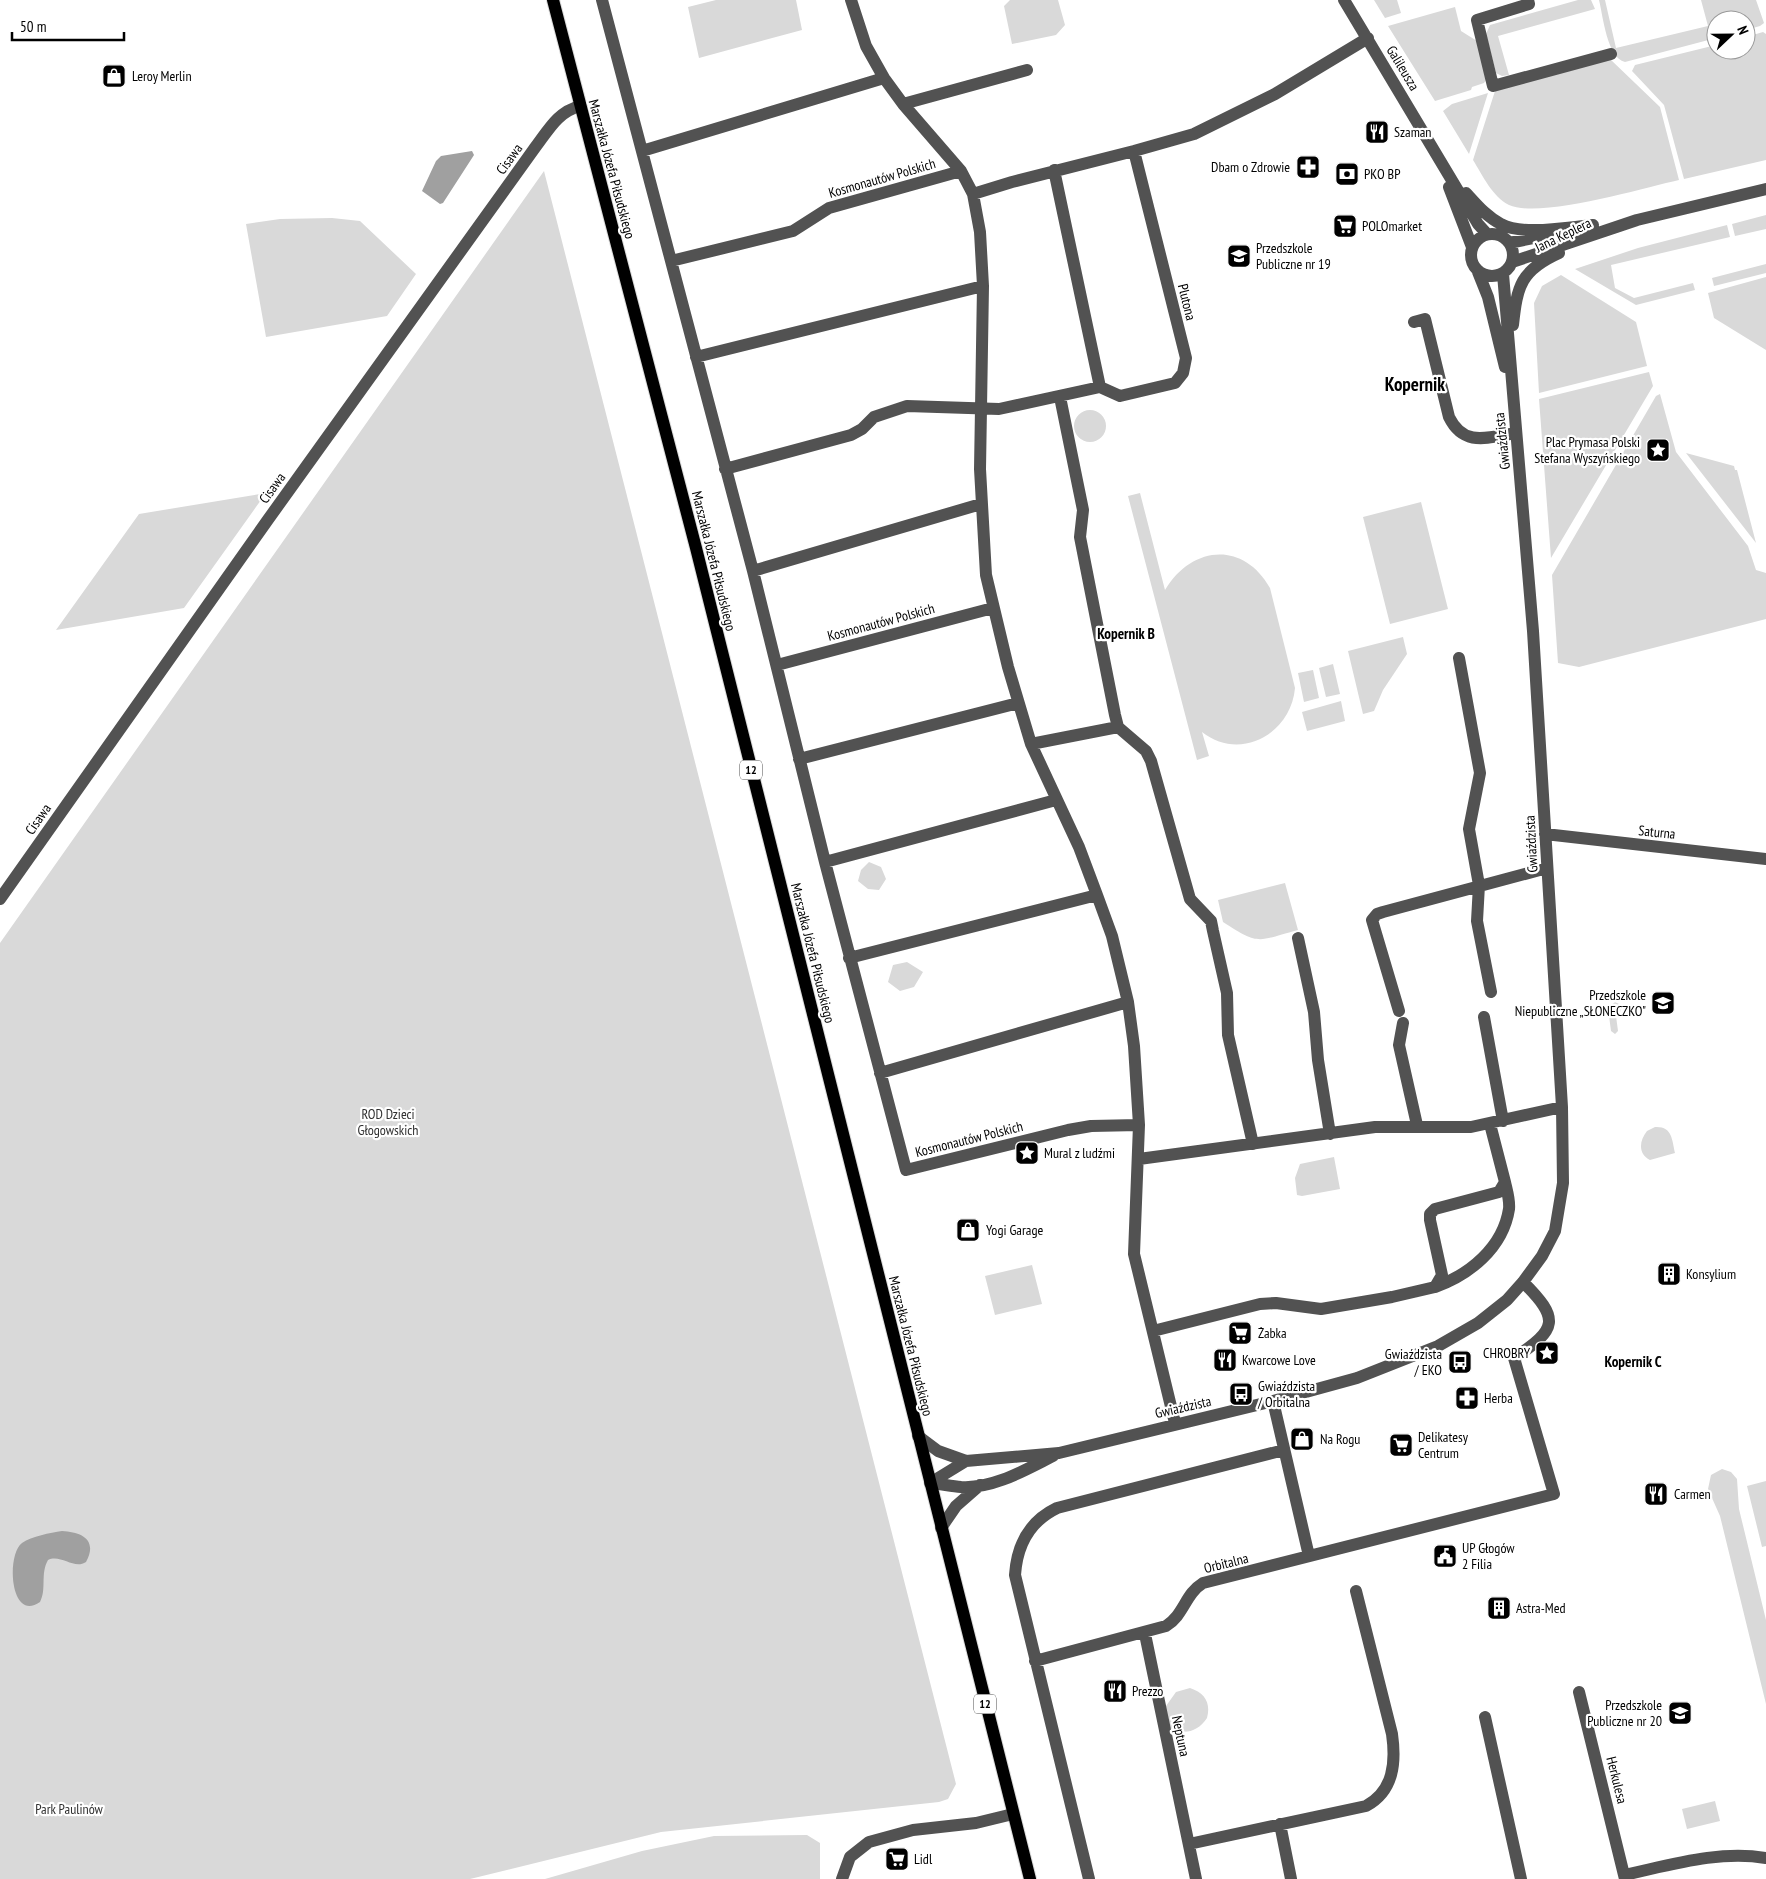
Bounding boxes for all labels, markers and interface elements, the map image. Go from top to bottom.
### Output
scale bar [12,10,125,42]
north arrow [1706,10,1756,60]
text: 50 m [20,17,46,36]
text: N [1733,23,1753,37]
street label: Galileusza [1383,42,1423,94]
shop icon: Leroy Merlin [101,63,127,89]
place label: Leroy Merlin [132,67,192,85]
street label: Marszałka Józefa Piłsudskiego [585,97,639,241]
restaurant icon: Szaman [1364,119,1390,145]
place label: Szaman [1394,123,1432,141]
street label: Cisawa [492,140,526,178]
street label: Kosmonautów Polskich [826,154,938,202]
pharmacy icon: Dbam o Zdrowie [1295,154,1321,180]
place label: Dbam o Zdrowie [1211,158,1290,176]
bank icon: PKO BP [1334,161,1360,187]
place label: PKO BP [1364,165,1401,183]
supermarket icon: POLOmarket [1332,213,1358,239]
street label: Jana Keplera [1531,214,1594,257]
place label: POLOmarket [1362,217,1422,235]
place label: Przedszkole Publiczne nr 19 [1256,239,1331,273]
school or university icon: Przedszkole Publiczne nr 19 [1226,243,1252,269]
street label: Plutona [1174,282,1200,322]
district label: Kopernik [1385,372,1445,396]
street label: Gwiaździsta [1490,412,1514,470]
place label: Plac Prymasa Polski Stefana Wyszyńskiego [1534,433,1640,467]
place icon: Plac Prymasa Polski Stefana Wyszyńskiego [1645,437,1671,463]
street label: Cisawa [255,469,289,507]
street label: Marszałka Józefa Piłsudskiego [688,489,740,633]
street label: Kosmonautów Polskich [825,599,937,645]
district label: Kopernik B [1097,624,1155,643]
road number: 12 [740,760,762,780]
street label: Cisawa [21,800,55,838]
street label: Gwiaździsta [1521,815,1541,873]
street label: Saturna [1638,821,1676,843]
street label: Marszałka Józefa Piłsudskiego [787,881,839,1025]
place label: Przedszkole Niepubliczne „SŁONECZKO" [1515,986,1646,1020]
school or university icon: Przedszkole Niepubliczne „SŁONECZKO" [1650,990,1676,1016]
park label: ROD Dzieci Głogowskich [358,1105,418,1139]
street label: Kosmonautów Polskich [913,1117,1025,1161]
place icon: Mural z ludźmi [1014,1140,1040,1166]
place label: Mural z ludźmi [1044,1144,1115,1162]
shop icon: Yogi Garage [955,1217,981,1243]
place label: Yogi Garage [986,1221,1043,1239]
building icon: Konsylium [1656,1261,1682,1287]
place label: Konsylium [1686,1265,1736,1283]
street label: Marszałka Józefa Piłsudskiego [885,1274,937,1418]
supermarket icon: Żabka [1227,1320,1253,1346]
place label: Żabka [1258,1324,1287,1342]
place icon: CHROBRY [1534,1340,1560,1366]
place label: CHROBRY [1483,1344,1531,1362]
place label: Gwiaździsta / EKO [1385,1345,1442,1379]
restaurant icon: Kwarcowe Love [1212,1347,1238,1373]
bus stop icon: Gwiaździsta / EKO [1447,1349,1473,1375]
place label: Kwarcowe Love [1242,1351,1316,1369]
district label: Kopernik C [1604,1352,1662,1371]
place label: Gwiaździsta / Orbitalna [1257,1377,1315,1411]
bus stop icon: Gwiaździsta / Orbitalna [1228,1381,1254,1407]
pharmacy icon: Herba [1454,1385,1480,1411]
place label: Herba [1484,1389,1513,1407]
street label: Gwiaździsta [1153,1392,1213,1422]
shop icon: Na Rogu [1289,1426,1315,1452]
place label: Delikatesy Centrum [1418,1428,1469,1462]
place label: Na Rogu [1320,1430,1360,1448]
supermarket icon: Delikatesy Centrum [1388,1432,1414,1458]
restaurant icon: Carmen [1643,1481,1669,1507]
place label: Carmen [1674,1485,1711,1503]
place label: UP Głogów 2 Filia [1462,1539,1515,1573]
public building icon: UP Głogów 2 Filia [1432,1543,1458,1569]
street label: Orbitalna [1202,1549,1250,1577]
building icon: Astra-Med [1486,1595,1512,1621]
place label: Astra-Med [1516,1599,1565,1617]
restaurant icon: Prezzo [1102,1678,1128,1704]
place label: Prezzo [1132,1682,1163,1700]
road number: 12 [974,1695,996,1714]
place label: Przedszkole Publiczne nr 20 [1587,1696,1662,1730]
school or university icon: Przedszkole Publiczne nr 20 [1667,1700,1693,1726]
street label: Neptuna [1168,1714,1194,1758]
street label: Herkulesa [1602,1755,1632,1805]
park label: Park Paulinów [35,1800,104,1818]
supermarket icon: Lidl [884,1846,910,1872]
place label: Lidl [914,1850,933,1868]

